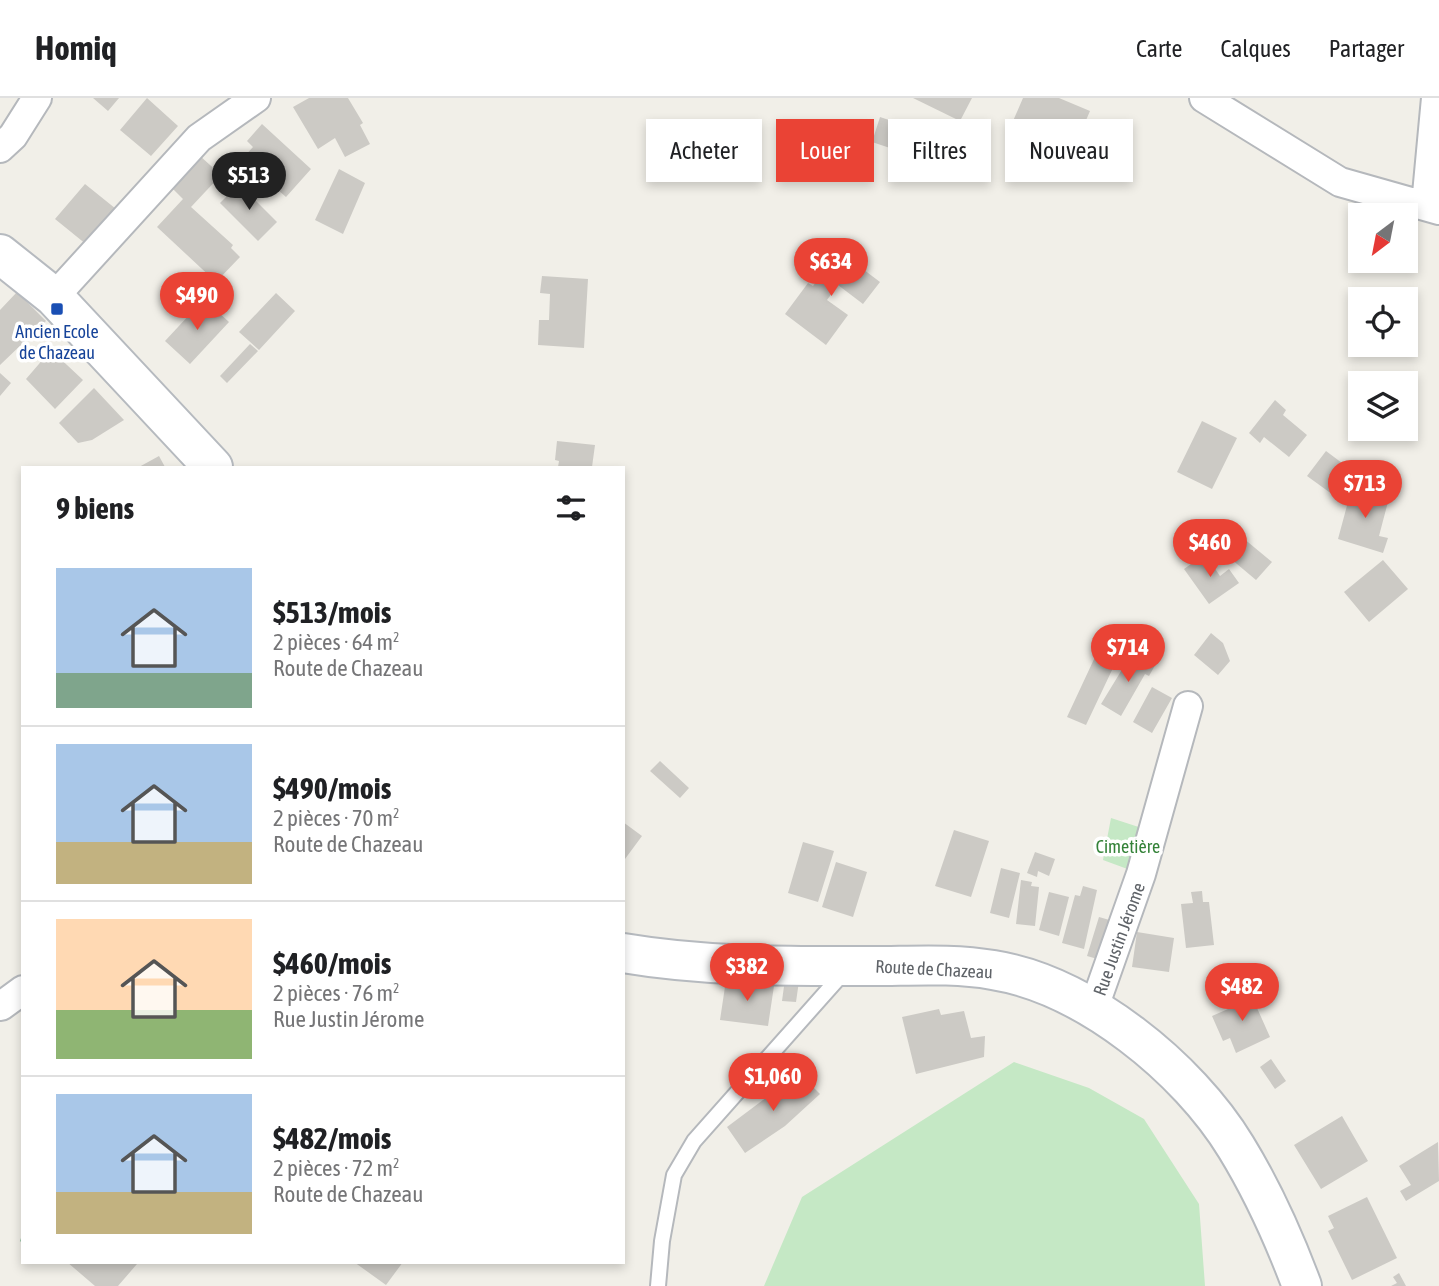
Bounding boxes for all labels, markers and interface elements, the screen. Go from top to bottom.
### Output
text: Homiq [35,29,117,67]
text: Carte [1136,35,1182,62]
text: Calques [1220,35,1291,62]
text: Partager [1329,35,1404,62]
chip: Acheter [646,119,762,182]
chip: Louer [776,119,874,182]
chip: Filtres [888,119,991,182]
chip: Nouveau [1005,119,1133,182]
pin: $513 [208,152,290,212]
text: $513 [228,162,270,188]
north arrow [1348,203,1418,273]
map controls [1348,203,1418,441]
pin: $634 [790,238,872,298]
text: $634 [810,248,852,274]
pin: $490 [156,272,238,332]
text: $490 [176,282,218,308]
button: locate [1348,287,1418,357]
marker: Ancien Ecole de Chazeau [49,301,65,317]
place label: Ancien Ecole de Chazeau [15,321,99,363]
button: layers [1348,371,1418,441]
pin: $713 [1324,460,1406,520]
text: $713 [1344,470,1386,496]
icon: filters [552,489,590,527]
text: 9 biens [56,491,134,525]
pin: $460 [1169,519,1251,579]
text: $460 [1189,529,1231,555]
text: $513/mois [273,595,391,629]
icon: home [112,596,196,680]
pin: $714 [1087,624,1169,684]
text: 2 pièces · 64 m² [273,629,400,655]
text: $714 [1107,634,1149,660]
text: Route de Chazeau [273,655,423,681]
text: $490/mois [273,771,391,805]
icon: home [112,772,196,856]
text: 2 pièces · 70 m² [273,805,400,831]
text: Route de Chazeau [273,831,423,857]
park label: Cimetière [1096,836,1160,857]
street label: Rue Justin Jérome [1089,880,1149,998]
pin: $382 [706,944,788,1003]
text: $460/mois [273,946,391,980]
icon: home [112,947,196,1031]
text: $382 [726,953,768,979]
street label: Route de Chazeau [875,955,993,983]
pin: $482 [1201,964,1283,1023]
text: $482 [1221,973,1263,999]
text: 2 pièces · 76 m² [273,980,400,1006]
text: Rue Justin Jérome [273,1006,424,1032]
pin: $1,060 [716,1054,830,1113]
text: $1,060 [745,1063,802,1089]
text: $482/mois [273,1121,391,1155]
icon: home [112,1122,196,1206]
text: 2 pièces · 72 m² [273,1155,400,1181]
text: Route de Chazeau [273,1181,423,1207]

